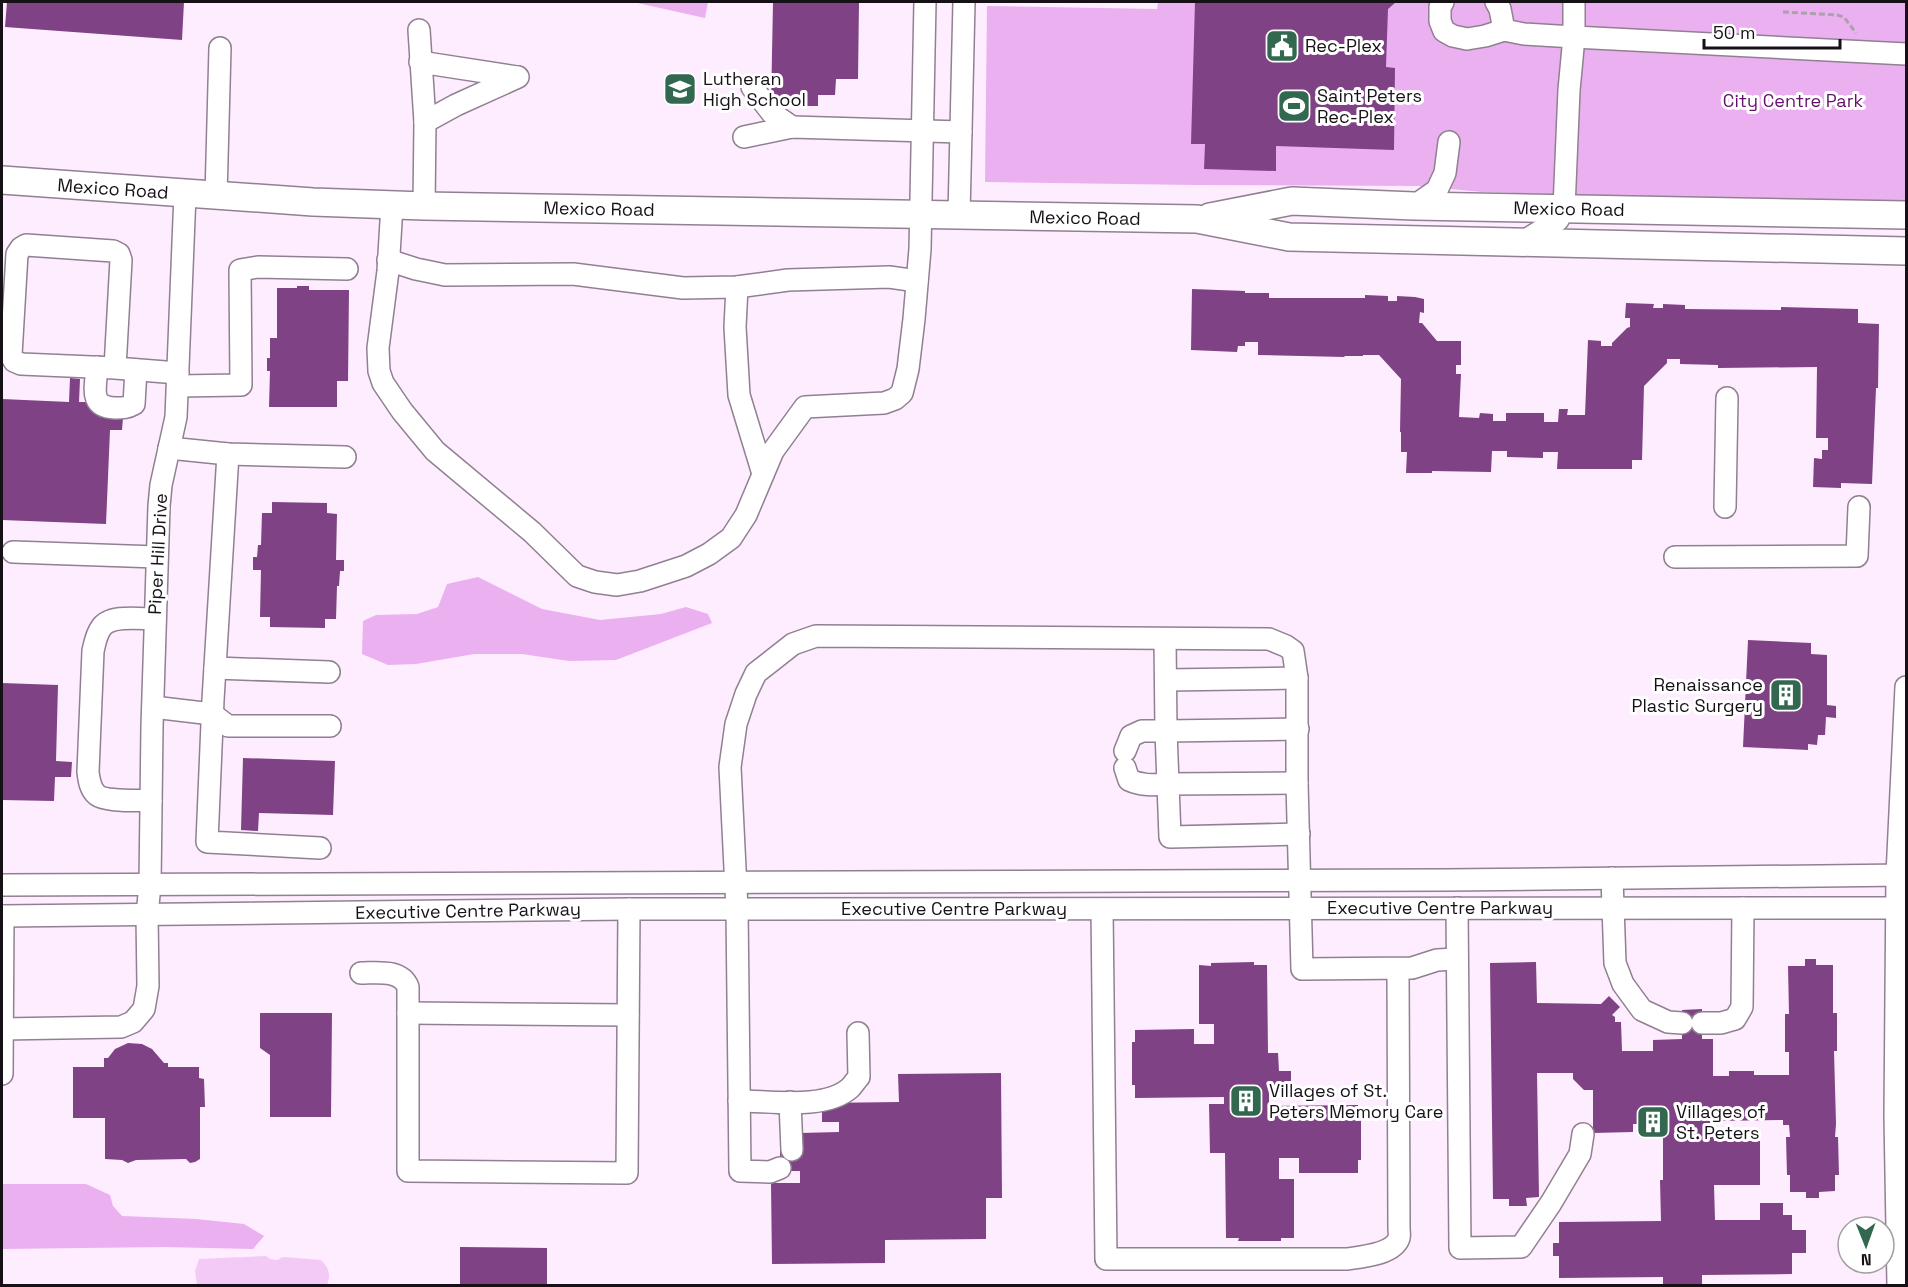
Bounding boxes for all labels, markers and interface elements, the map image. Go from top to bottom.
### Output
scale bar [1704,12,1840,50]
text: 50 m [1713,21,1755,44]
public building icon: Rec-Plex [1264,28,1300,64]
place label: Rec-Plex [1305,34,1382,57]
place label: Lutheran High School [703,67,806,111]
school or university icon: Lutheran High School [662,71,698,107]
place label: Saint Peters Rec-Plex [1317,84,1422,128]
sports icon: Saint Peters Rec-Plex [1276,88,1312,124]
park label: City Centre Park [1723,89,1863,112]
street label: Mexico Road [57,173,169,204]
street label: Mexico Road [543,196,655,221]
street label: Mexico Road [1513,196,1625,221]
street label: Mexico Road [1029,205,1141,230]
street label: Piper Hill Drive [143,493,172,615]
place label: Renaissance Plastic Surgery [1632,673,1763,717]
building icon: Renaissance Plastic Surgery [1768,677,1804,713]
street label: Executive Centre Parkway [1327,896,1553,919]
street label: Executive Centre Parkway [355,897,581,924]
street label: Executive Centre Parkway [841,897,1067,920]
place label: Villages of St. Peters Memory Care [1269,1079,1443,1123]
building icon: Villages of St. Peters Memory Care [1228,1083,1264,1119]
place label: Villages of St. Peters [1676,1100,1766,1144]
building icon: Villages of St. Peters [1635,1104,1671,1140]
north arrow [1836,1215,1896,1275]
text: N [1861,1249,1872,1270]

